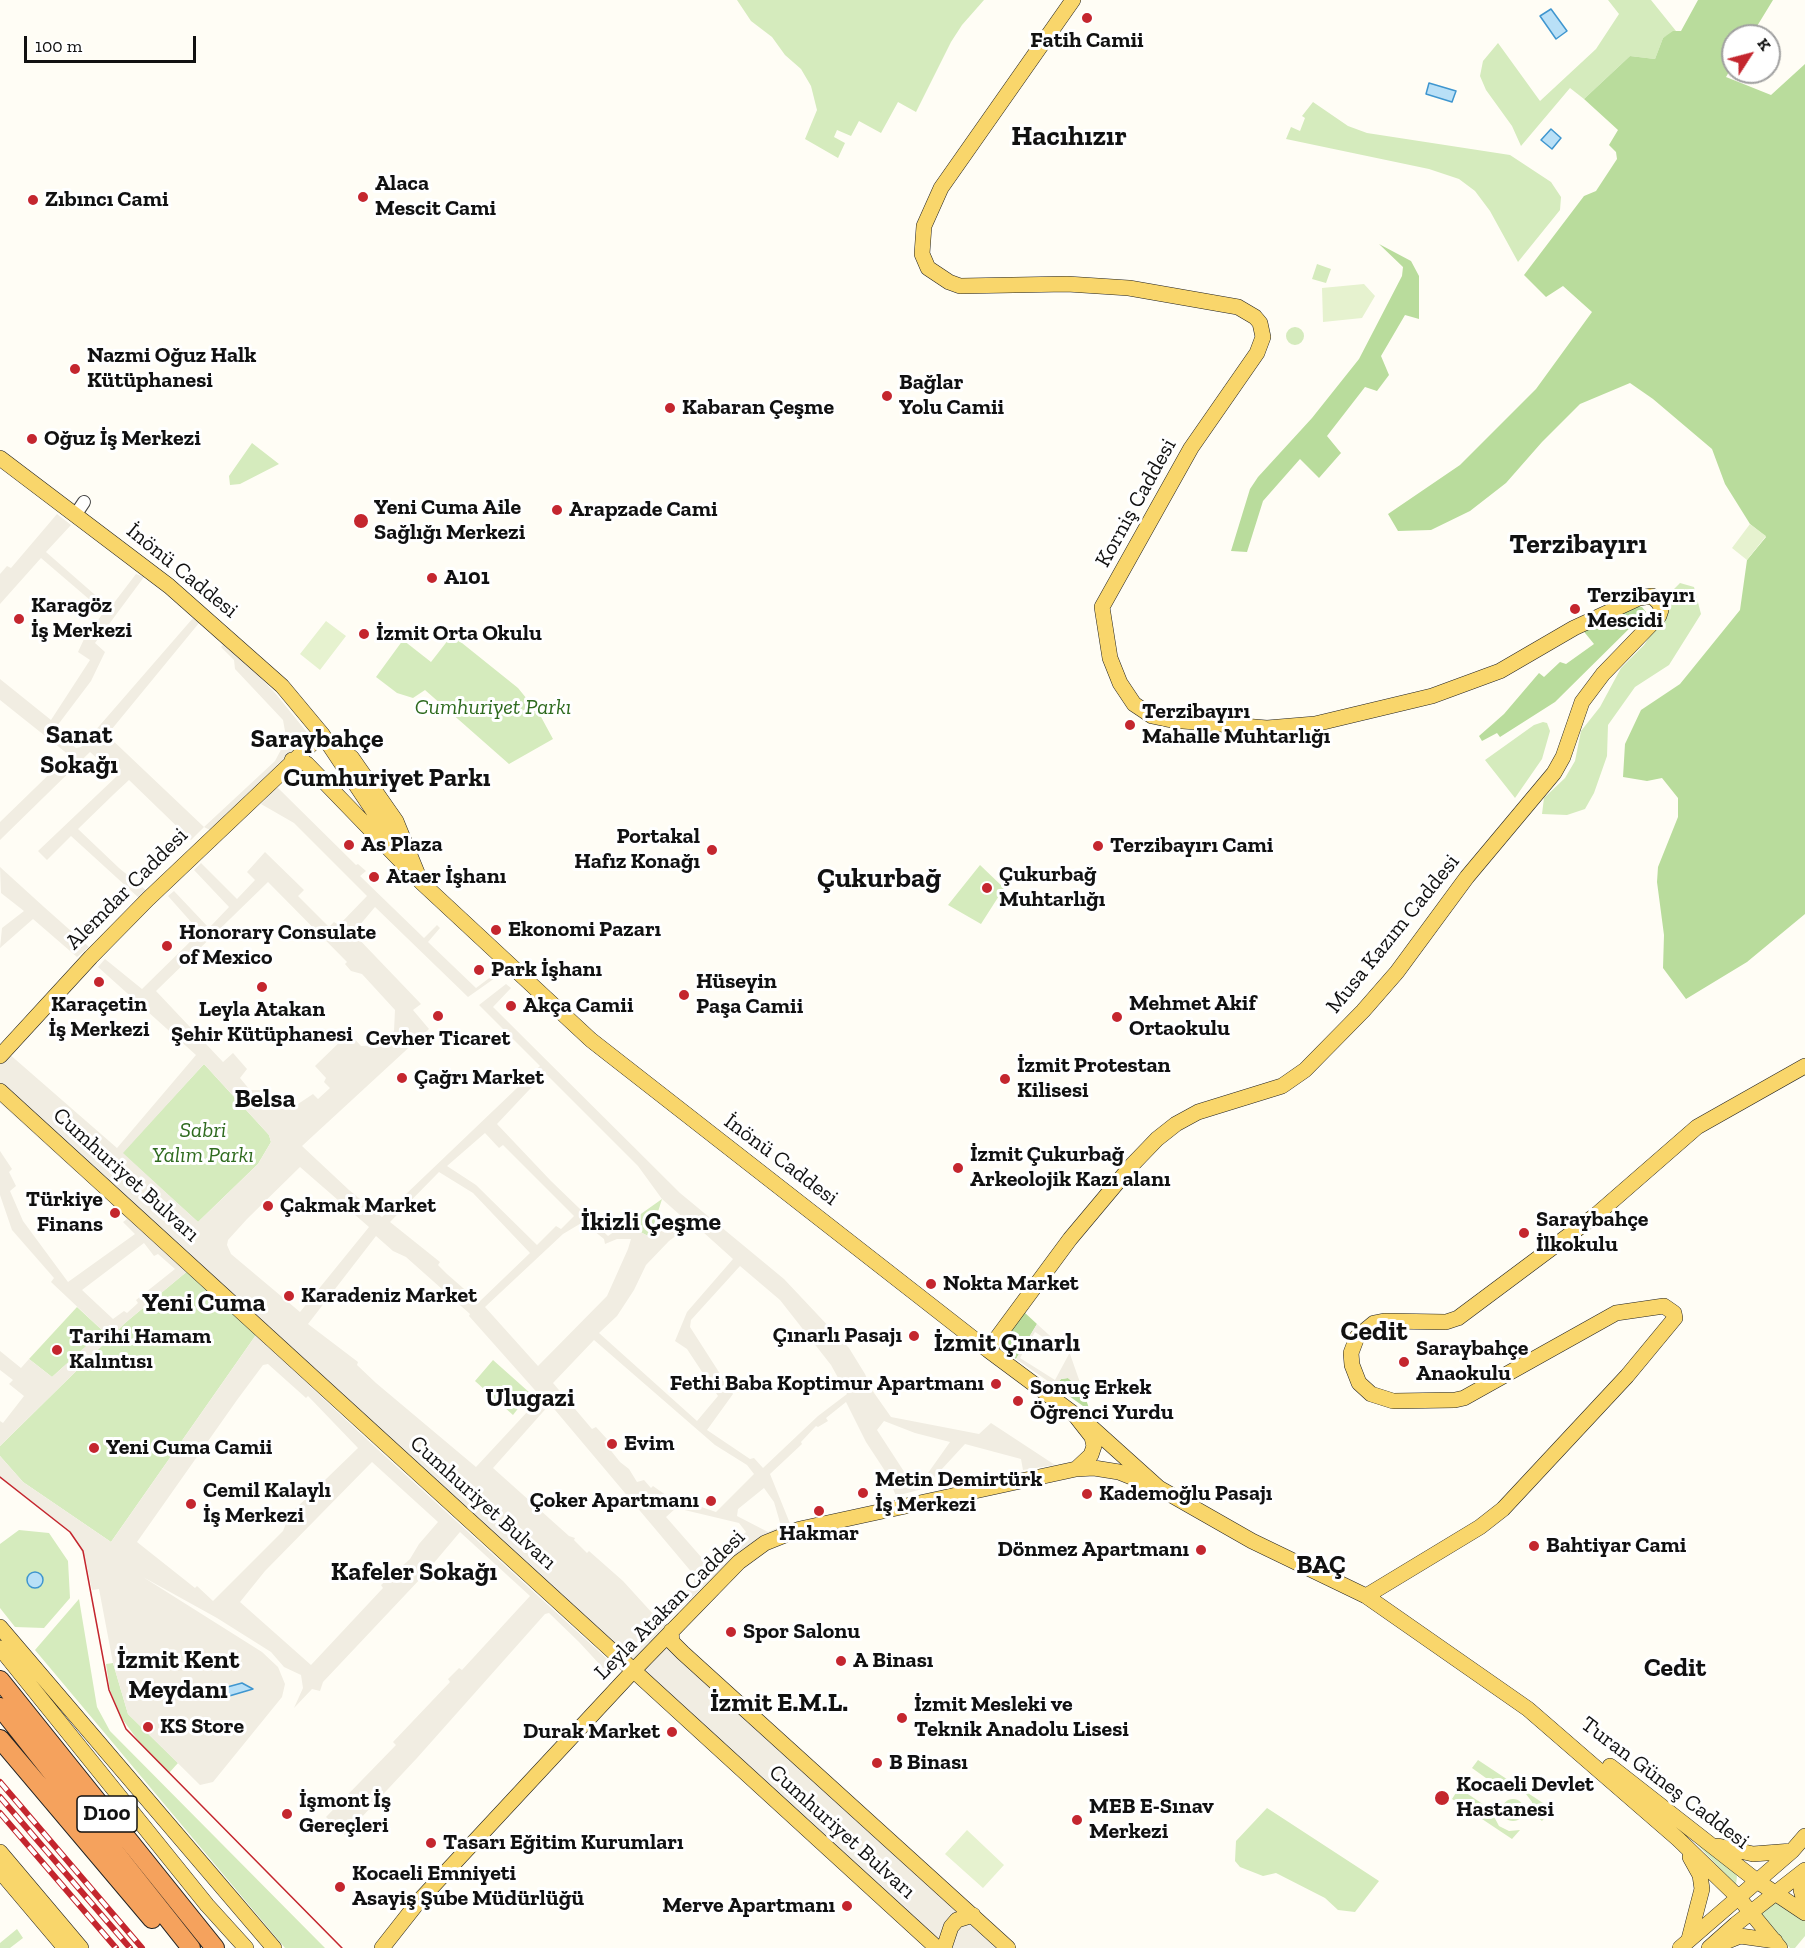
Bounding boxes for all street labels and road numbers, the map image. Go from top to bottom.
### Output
street label: Korniş Caddesi [1090,434,1182,572]
street label: İnönü Caddesi [121,518,243,624]
street label: Alemdar Caddesi [61,823,193,955]
street label: Musa Kazım Caddesi [1321,849,1465,1019]
street label: Cumhuriyet Bulvarı [47,1102,205,1248]
street label: İnönü Caddesi [719,1109,843,1211]
street label: Cumhuriyet Bulvarı [404,1430,562,1576]
street label: Leyla Atakan Caddesi [589,1524,751,1686]
street label: Turan Güneş Caddesi [1576,1711,1754,1855]
street label: Cumhuriyet Bulvarı [763,1759,921,1905]
road number: D100 [77,1796,137,1832]

